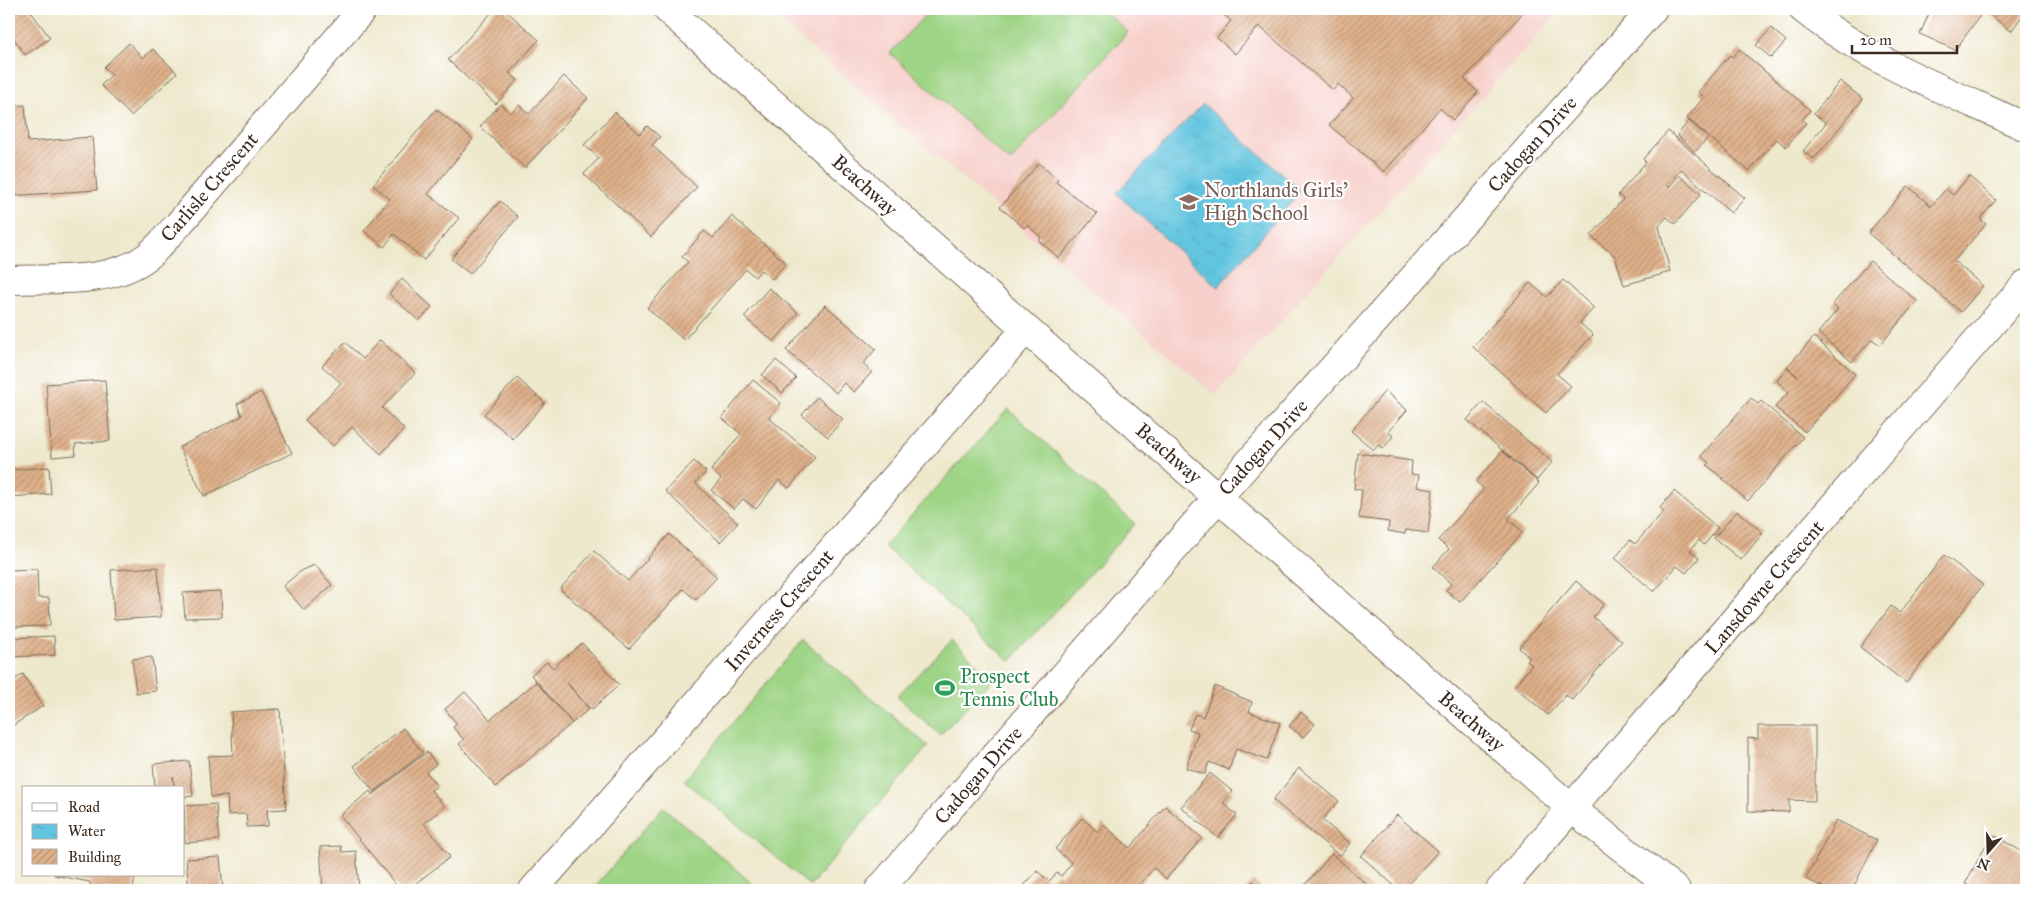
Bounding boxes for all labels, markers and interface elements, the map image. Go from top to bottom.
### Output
scale bar [1852,22,1958,54]
text: 20 m [1860,31,1892,49]
street label: Cadogan Drive [1482,91,1582,198]
street label: Carlisle Crescent [155,127,263,247]
street label: Beachway [827,149,903,221]
place label: Northlands Girls' High School [1204,178,1348,226]
school or university icon: Northlands Girls' High School [1178,191,1200,213]
street label: Cadogan Drive [1213,394,1313,501]
street label: Beachway [1131,418,1208,489]
street label: Lansdowne Crescent [1699,515,1829,659]
street label: Inverness Crescent [720,544,838,676]
place label: Prospect Tennis Club [960,664,1059,711]
sports icon: Prospect Tennis Club [934,677,956,699]
street label: Beachway [1434,686,1511,757]
street label: Cadogan Drive [929,721,1028,829]
legend [22,786,185,876]
text: Road [68,798,100,816]
text: Water [68,822,105,840]
north arrow [1962,826,2012,876]
text: Building [68,848,122,866]
text: N [1975,854,1992,874]

